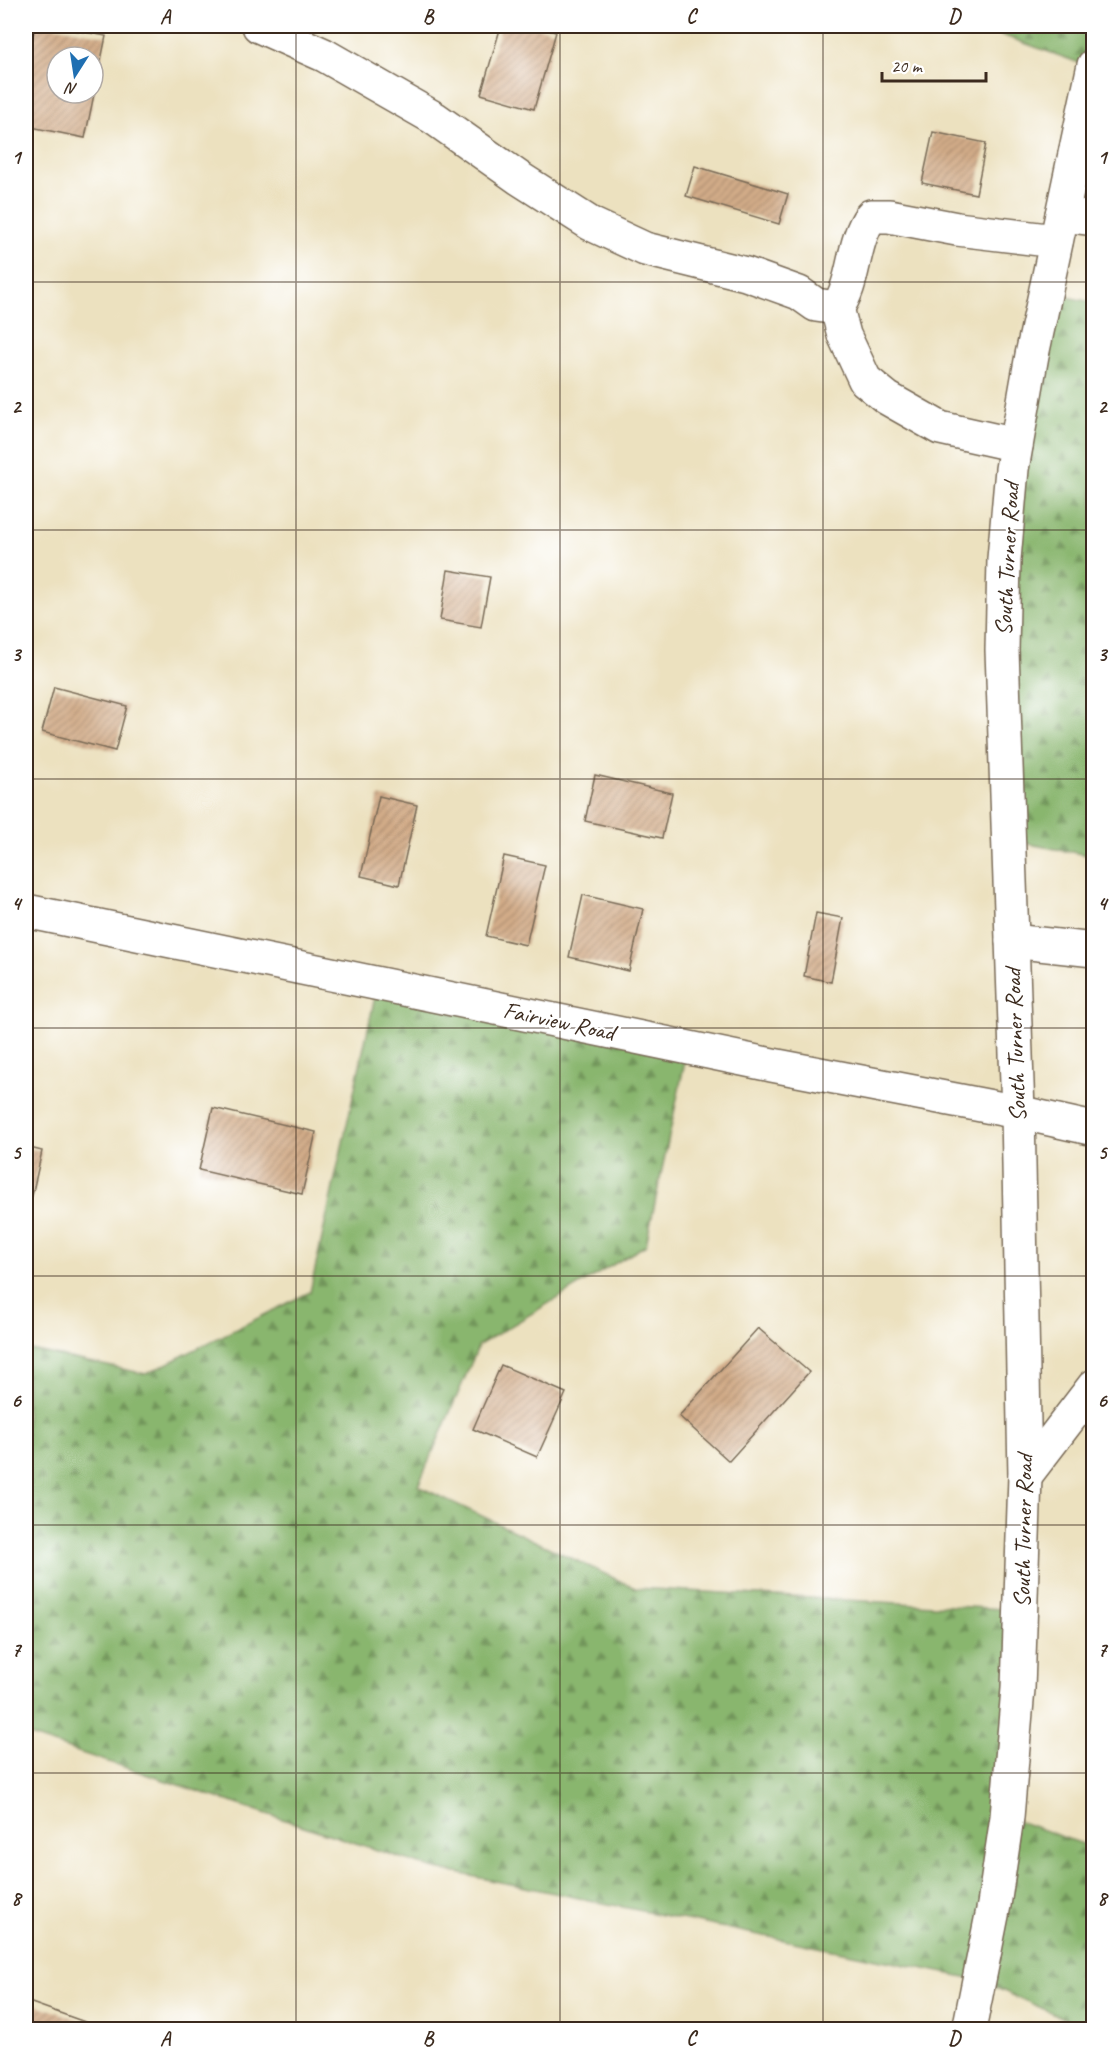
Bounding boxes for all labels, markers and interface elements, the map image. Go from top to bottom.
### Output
text: A [160,4,172,29]
text: B [423,4,435,29]
text: C [686,4,698,29]
text: D [948,4,962,29]
north arrow [45,45,105,105]
scale bar [882,45,986,83]
text: 20 m [891,55,924,77]
text: N [62,77,79,100]
text: 1 [12,145,23,170]
text: 1 [1098,145,1109,170]
text: 2 [12,394,23,419]
text: 2 [1098,394,1109,419]
street label: South Turner Road [988,478,1026,636]
text: 3 [12,642,23,667]
text: 3 [1098,642,1109,667]
text: 4 [12,891,24,916]
text: 4 [1098,891,1110,916]
street label: South Turner Road [997,964,1033,1122]
street label: Fairview Road [501,995,621,1048]
text: 5 [12,1140,23,1165]
text: 5 [1098,1140,1109,1165]
text: 6 [11,1388,22,1413]
text: 6 [1097,1388,1108,1413]
street label: South Turner Road [1007,1450,1039,1608]
text: 7 [12,1637,23,1662]
text: 7 [1098,1637,1109,1662]
text: 8 [12,1886,24,1911]
text: 8 [1098,1886,1110,1911]
text: A [160,2026,172,2051]
text: B [423,2026,435,2051]
text: C [686,2026,698,2051]
text: D [948,2026,962,2051]

